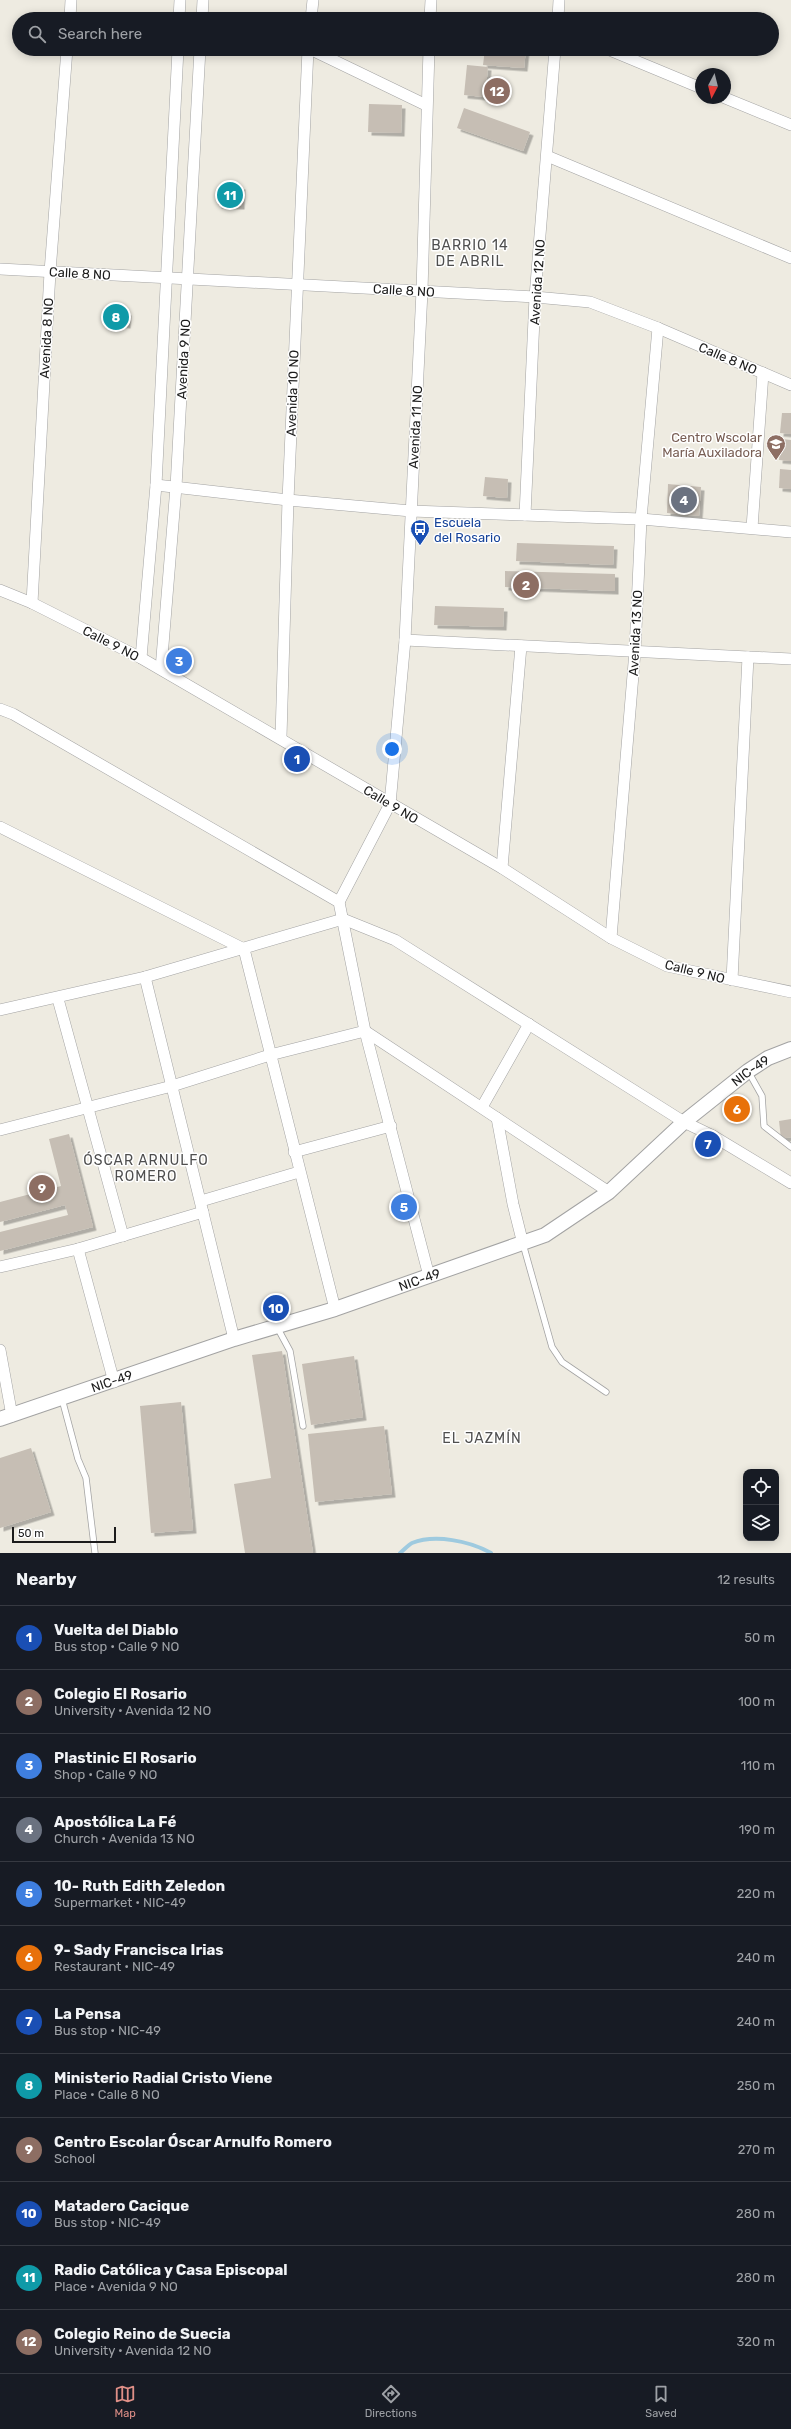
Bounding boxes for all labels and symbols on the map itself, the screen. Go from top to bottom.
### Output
north arrow [695,68,731,104]
pin: 12 [484,76,510,106]
pin: 11 [217,180,243,210]
district label: BARRIO 14 DE ABRIL [431,237,509,270]
street label: Avenida 12 NO [527,238,548,325]
street label: Calle 8 NO [49,264,111,283]
street label: Calle 8 NO [373,281,435,300]
street label: Avenida 8 NO [37,297,56,379]
pin: 8 [103,302,129,332]
street label: Avenida 9 NO [174,318,193,400]
street label: Calle 8 NO [696,339,759,378]
street label: Avenida 10 NO [283,349,302,437]
street label: Avenida 11 NO [406,385,425,469]
place label: Centro Wscolar María Auxiladora [662,430,762,460]
school or university icon: Centro Wscolar María Auxiladora [765,433,787,461]
pin: 4 [671,485,697,515]
place label: Escuela del Rosario [434,515,501,545]
bus stop icon: Escuela del Rosario [409,518,431,546]
pin: 2 [513,570,539,600]
street label: Avenida 13 NO [626,589,645,676]
street label: Calle 9 NO [80,623,142,664]
pin: 3 [166,646,192,676]
your location [382,739,402,759]
pin: 1 [284,744,310,774]
street label: Calle 9 NO [361,782,421,827]
street label: Calle 9 NO [663,957,727,986]
street label: NIC-49 [728,1052,772,1089]
pin: 6 [724,1094,750,1124]
pin: 7 [695,1129,721,1159]
district label: ÓSCAR ARNULFO ROMERO [83,1151,209,1185]
pin: 9 [29,1173,55,1203]
pin: 5 [391,1192,417,1222]
street label: NIC-49 [397,1265,443,1294]
pin: 10 [263,1293,289,1323]
street label: NIC-49 [89,1367,135,1395]
district label: EL JAZMÍN [442,1429,522,1447]
scale bar [12,1525,116,1544]

